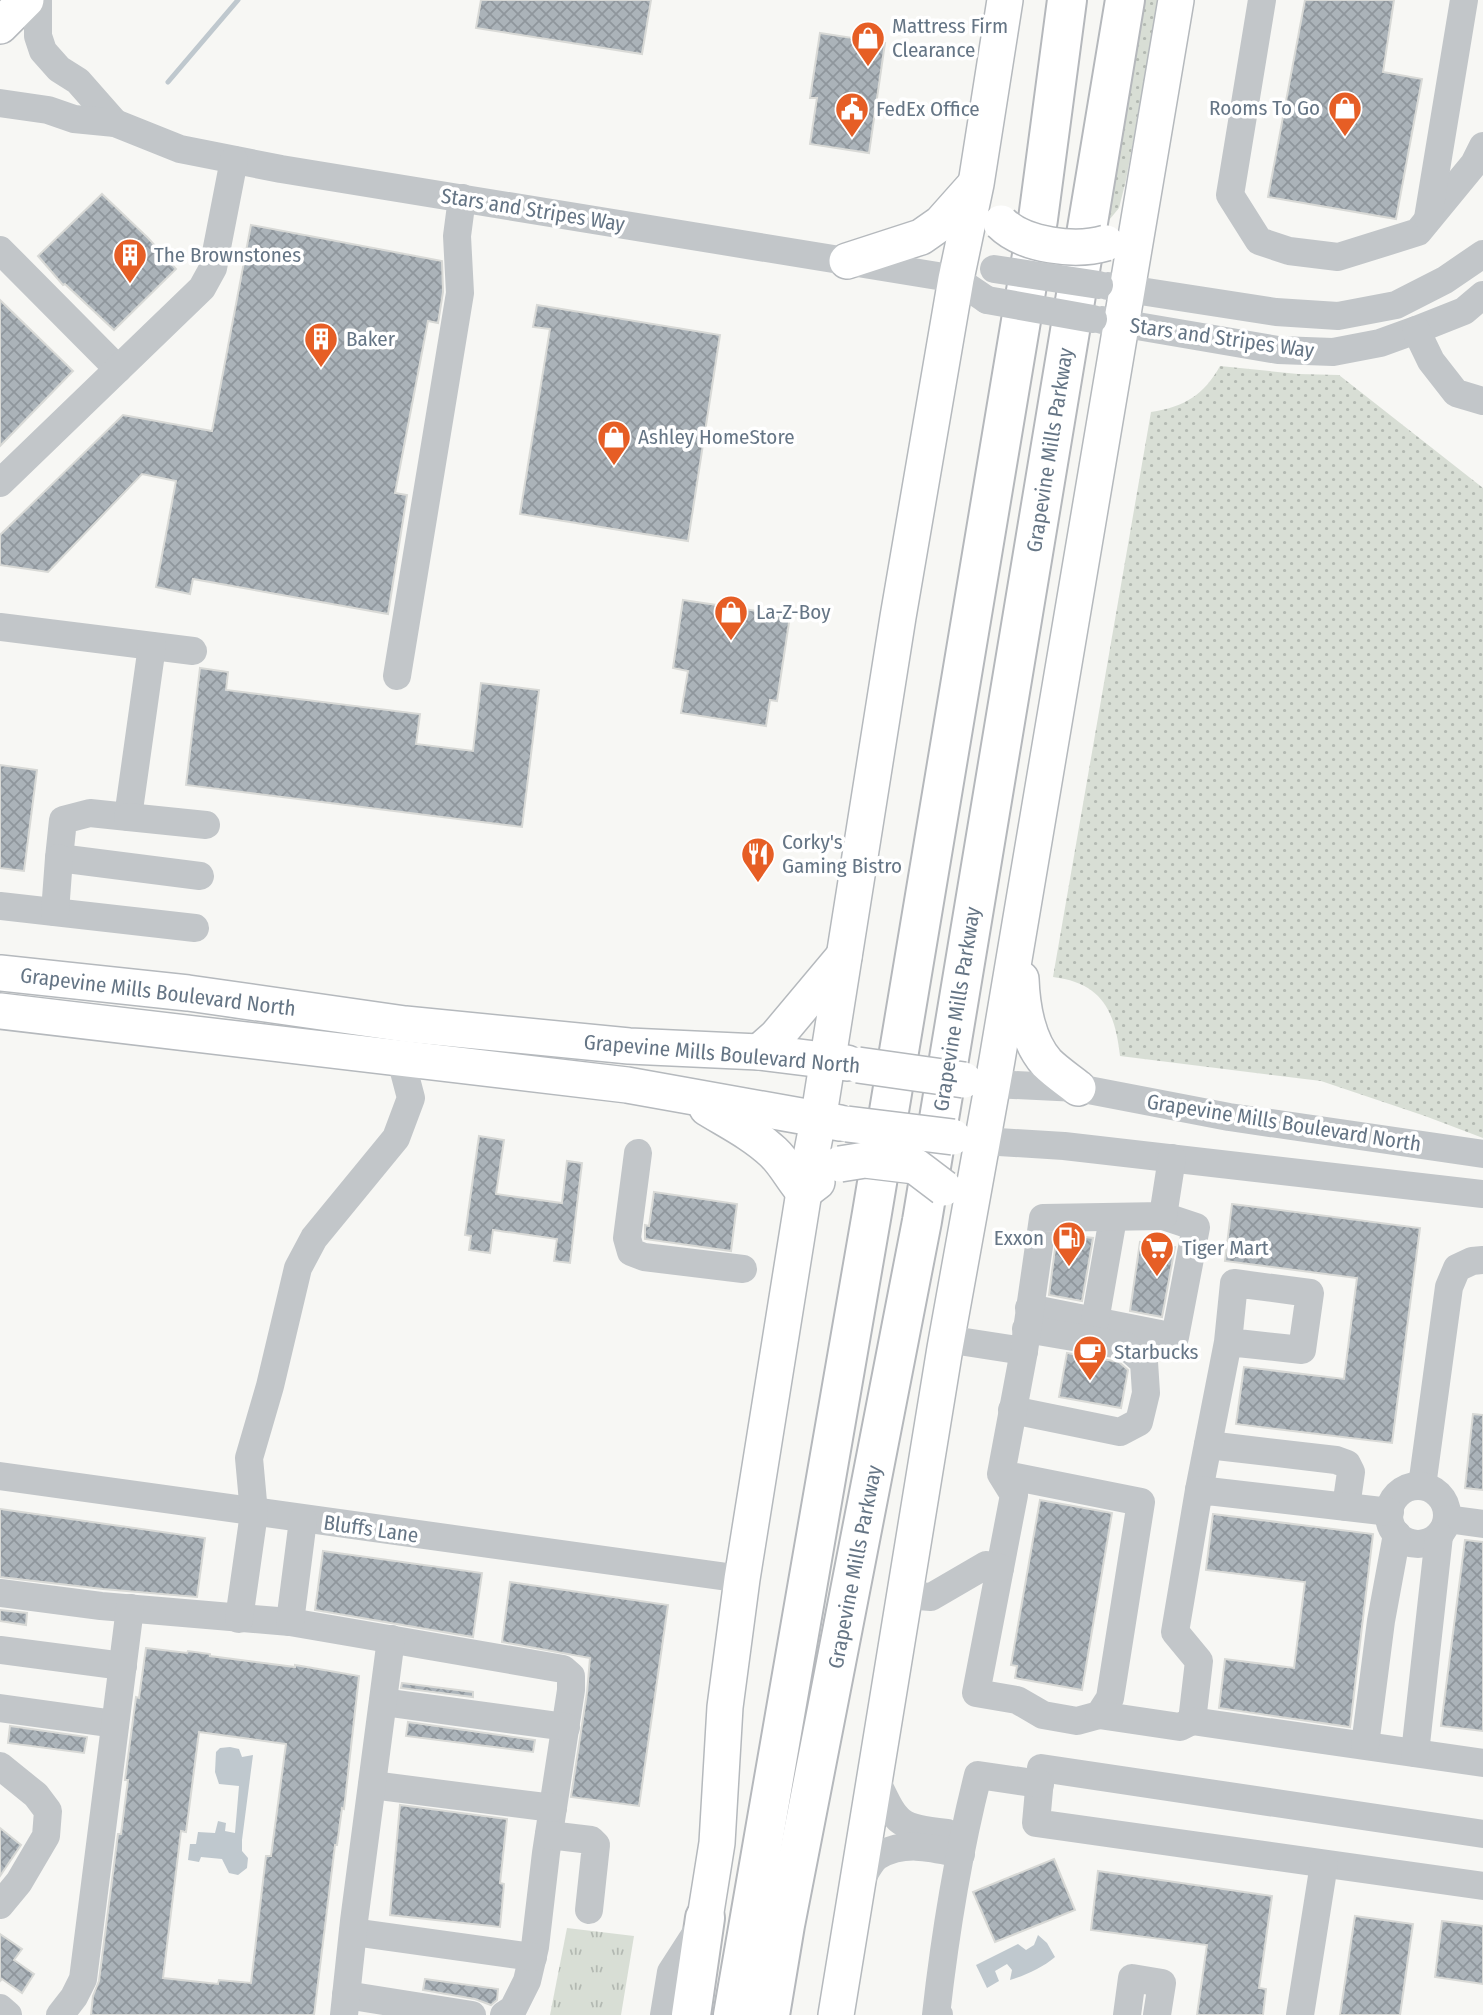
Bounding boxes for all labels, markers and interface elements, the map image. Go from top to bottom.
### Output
place label: Mattress Firm Clearance [892,13,1008,63]
shop icon: Mattress Firm Clearance [849,19,887,68]
shop icon: Rooms To Go [1326,89,1364,138]
public building icon: FedEx Office [833,90,871,139]
place label: Rooms To Go [1209,95,1320,121]
place label: FedEx Office [876,96,980,122]
street label: Stars and Stripes Way [439,183,627,237]
building icon: The Brownstones [111,236,149,285]
place label: The Brownstones [154,242,301,268]
street label: Stars and Stripes Way [1128,312,1316,364]
building icon: Baker [302,320,340,369]
place label: Baker [346,326,396,352]
street label: Grapevine Mills Parkway [1021,345,1079,554]
shop icon: Ashley HomeStore [595,418,633,467]
place label: Ashley HomeStore [638,424,795,450]
shop icon: La-Z-Boy [712,593,750,642]
place label: La-Z-Boy [756,599,831,625]
place label: Corky's Gaming Bistro [782,829,902,879]
restaurant icon: Corky's Gaming Bistro [739,835,777,884]
street label: Grapevine Mills Parkway [928,904,986,1113]
street label: Grapevine Mills Boulevard North [19,962,297,1022]
street label: Grapevine Mills Boulevard North [583,1029,861,1079]
street label: Grapevine Mills Boulevard North [1145,1088,1423,1158]
fuel station icon: Exxon [1050,1219,1088,1268]
place label: Exxon [994,1225,1044,1251]
supermarket icon: Tiger Mart [1138,1229,1176,1278]
place label: Tiger Mart [1182,1235,1269,1261]
cafe icon: Starbucks [1071,1333,1109,1382]
place label: Starbucks [1114,1339,1199,1365]
street label: Grapevine Mills Parkway [823,1462,888,1671]
street label: Bluffs Lane [322,1509,420,1549]

